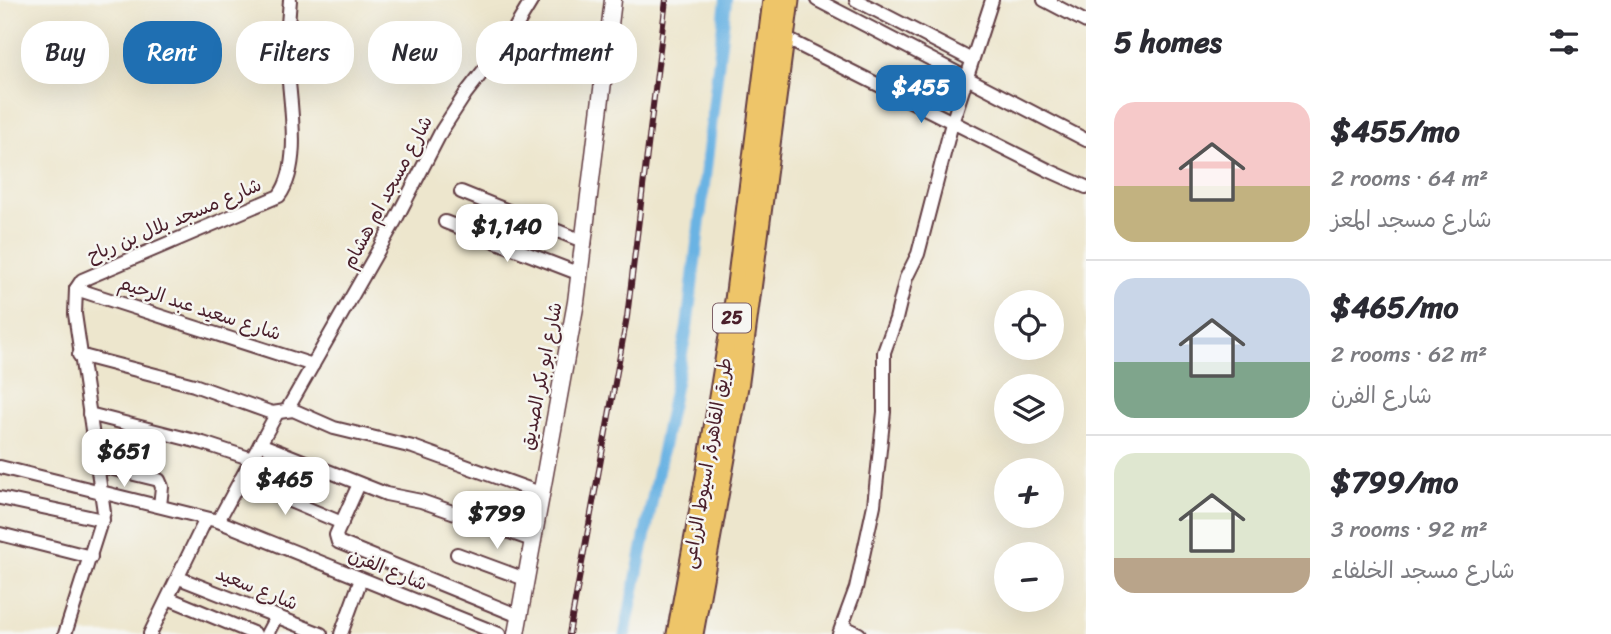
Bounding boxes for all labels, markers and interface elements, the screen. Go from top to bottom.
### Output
text: 5 homes [1114,15,1222,69]
chip: Buy [21,21,109,84]
chip: Rent [123,21,222,84]
chip: Filters [236,21,354,84]
chip: New [368,21,462,84]
chip: Apartment [476,21,637,84]
icon: filters [1545,23,1583,61]
pin: $455 [880,66,962,125]
text: $455 [892,67,950,108]
text: $455/mo [1331,104,1460,158]
street label: شارع مسجد ام هشام [333,109,441,275]
icon: home [1170,130,1254,214]
text: 2 rooms · 64 m² [1331,158,1488,199]
street label: شارع مسجد بلال بن رباح [81,168,267,272]
text: شارع مسجد المعز [1331,199,1492,240]
pin: $1,140 [450,204,564,264]
text: $1,140 [472,206,542,247]
street label: شارع سعيد عبد الرحيم [114,266,286,350]
text: $465/mo [1331,280,1458,334]
map controls [994,290,1064,612]
button: locate [994,290,1064,360]
street label: شارع ابو بكر الصديق [510,299,572,453]
road number: 25 [713,304,751,332]
icon: home [1170,306,1254,390]
text: 2 rooms · 62 m² [1331,334,1487,375]
street label: طريق القاهرة, اسيوط الزراعى [672,355,742,571]
button: layers [994,374,1064,444]
text: شارع الفرن [1331,375,1432,416]
pin: $651 [83,430,165,489]
text: $651 [98,431,150,472]
text: $799/mo [1331,455,1458,509]
pin: $465 [244,458,326,517]
button: + [994,458,1064,528]
text: $465 [257,459,313,500]
icon: home [1170,481,1254,565]
pin: $799 [456,491,538,551]
text: $799 [469,493,525,534]
text: 3 rooms · 92 m² [1331,509,1488,550]
street label: شارع الفرن [343,538,433,600]
button: − [994,542,1064,612]
text: شارع مسجد الخلفاء [1331,550,1515,591]
street label: شارع سعيد [211,557,303,619]

